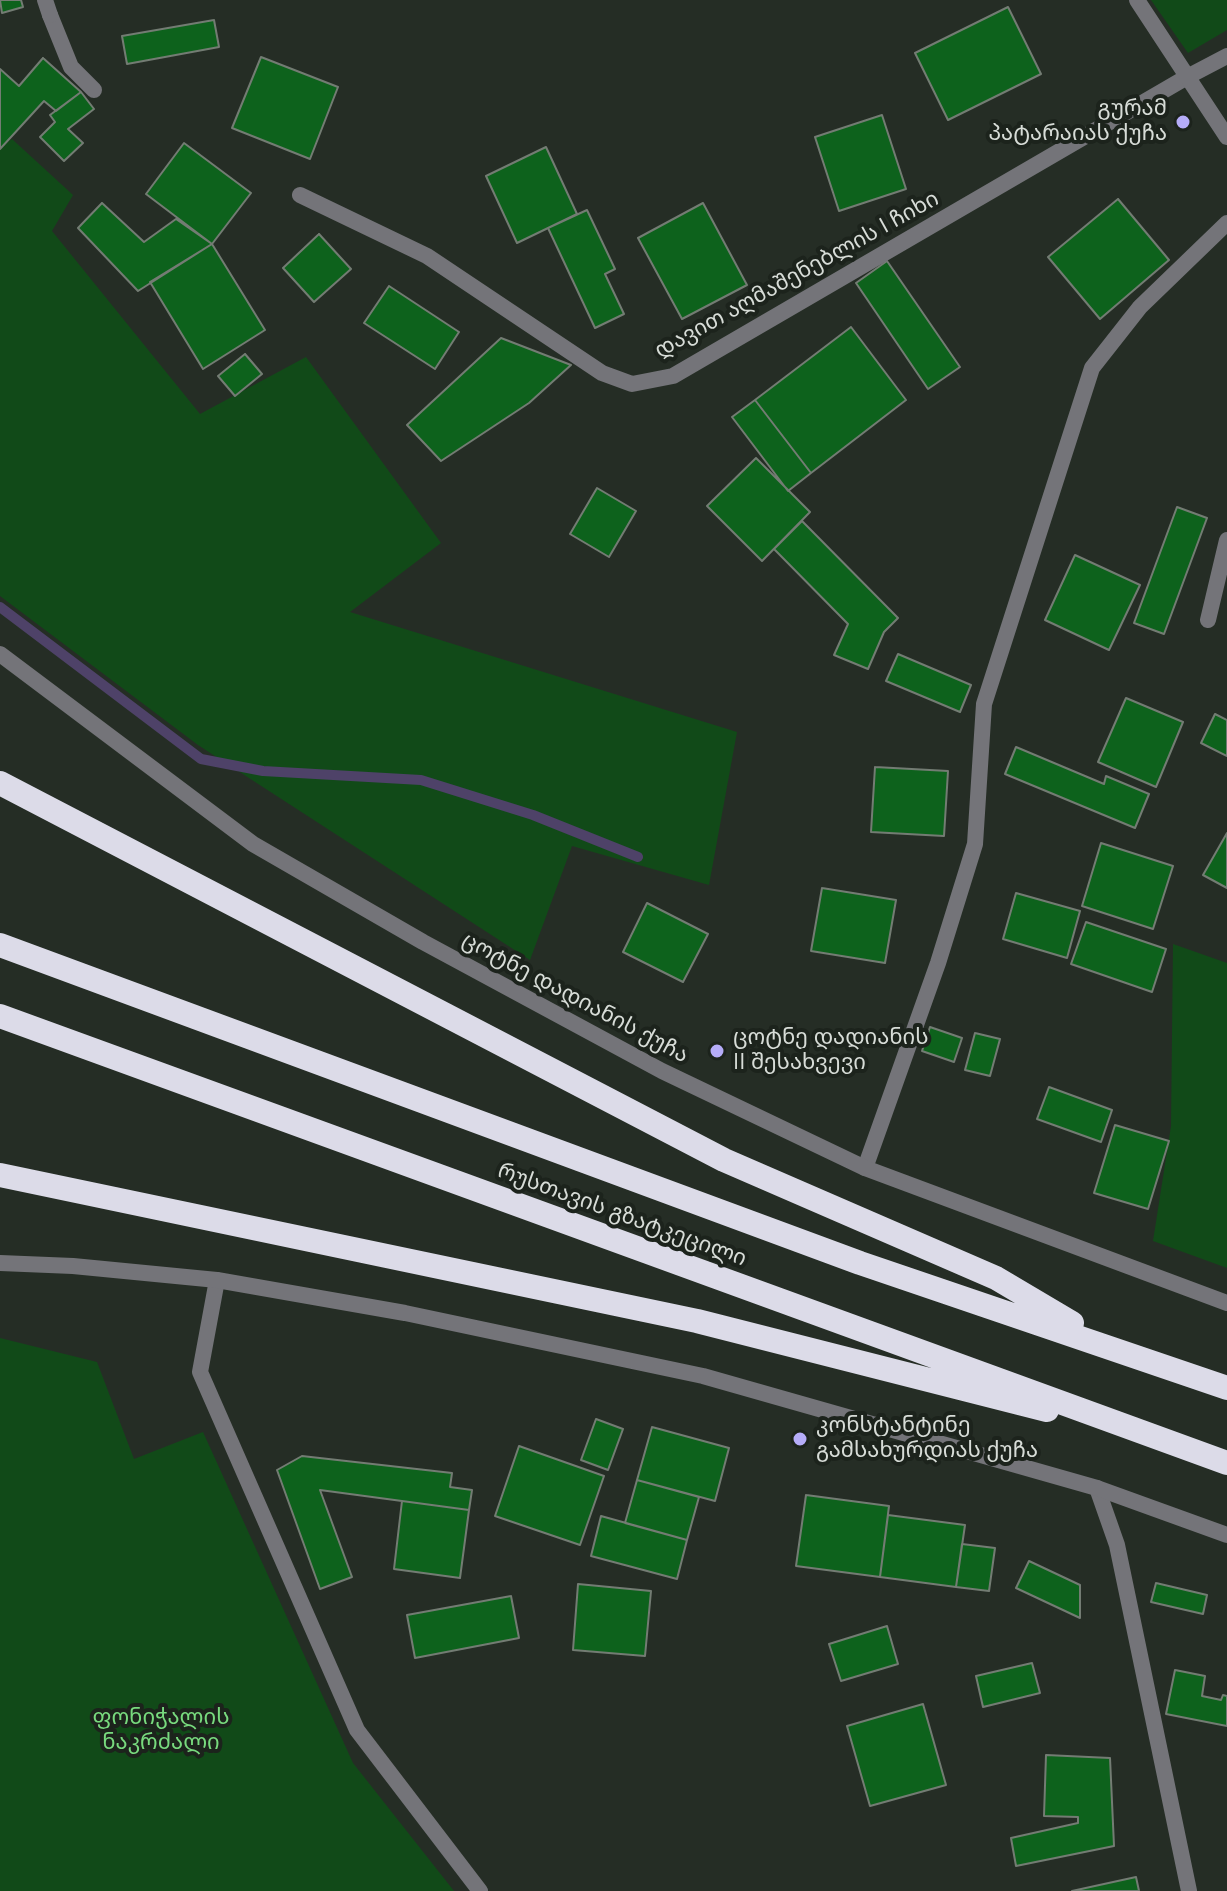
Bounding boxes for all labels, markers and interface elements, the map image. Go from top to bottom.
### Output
place label: გურამ პატარაიას ქუჩა [988,96,1167,148]
marker: გურამ პატარაიას ქუჩა [1174,113,1192,131]
street label: დავით აღმაშენებლის I ჩიხი [650,186,944,364]
street label: ცოტნე დადიანის ქუჩა [457,927,693,1069]
place label: ცოტნე დადიანის II შესახვევი [733,1025,928,1076]
marker: ცოტნე დადიანის II შესახვევი [708,1042,726,1060]
street label: რუსთავის გზატკეცილი [494,1158,750,1272]
place label: კონსტანტინე გამსახურდიას ქუჩა [816,1413,1038,1464]
marker: კონსტანტინე გამსახურდიას ქუჩა [791,1430,809,1448]
park label: ფონიჭალის ნაკრძალი [93,1705,229,1756]

